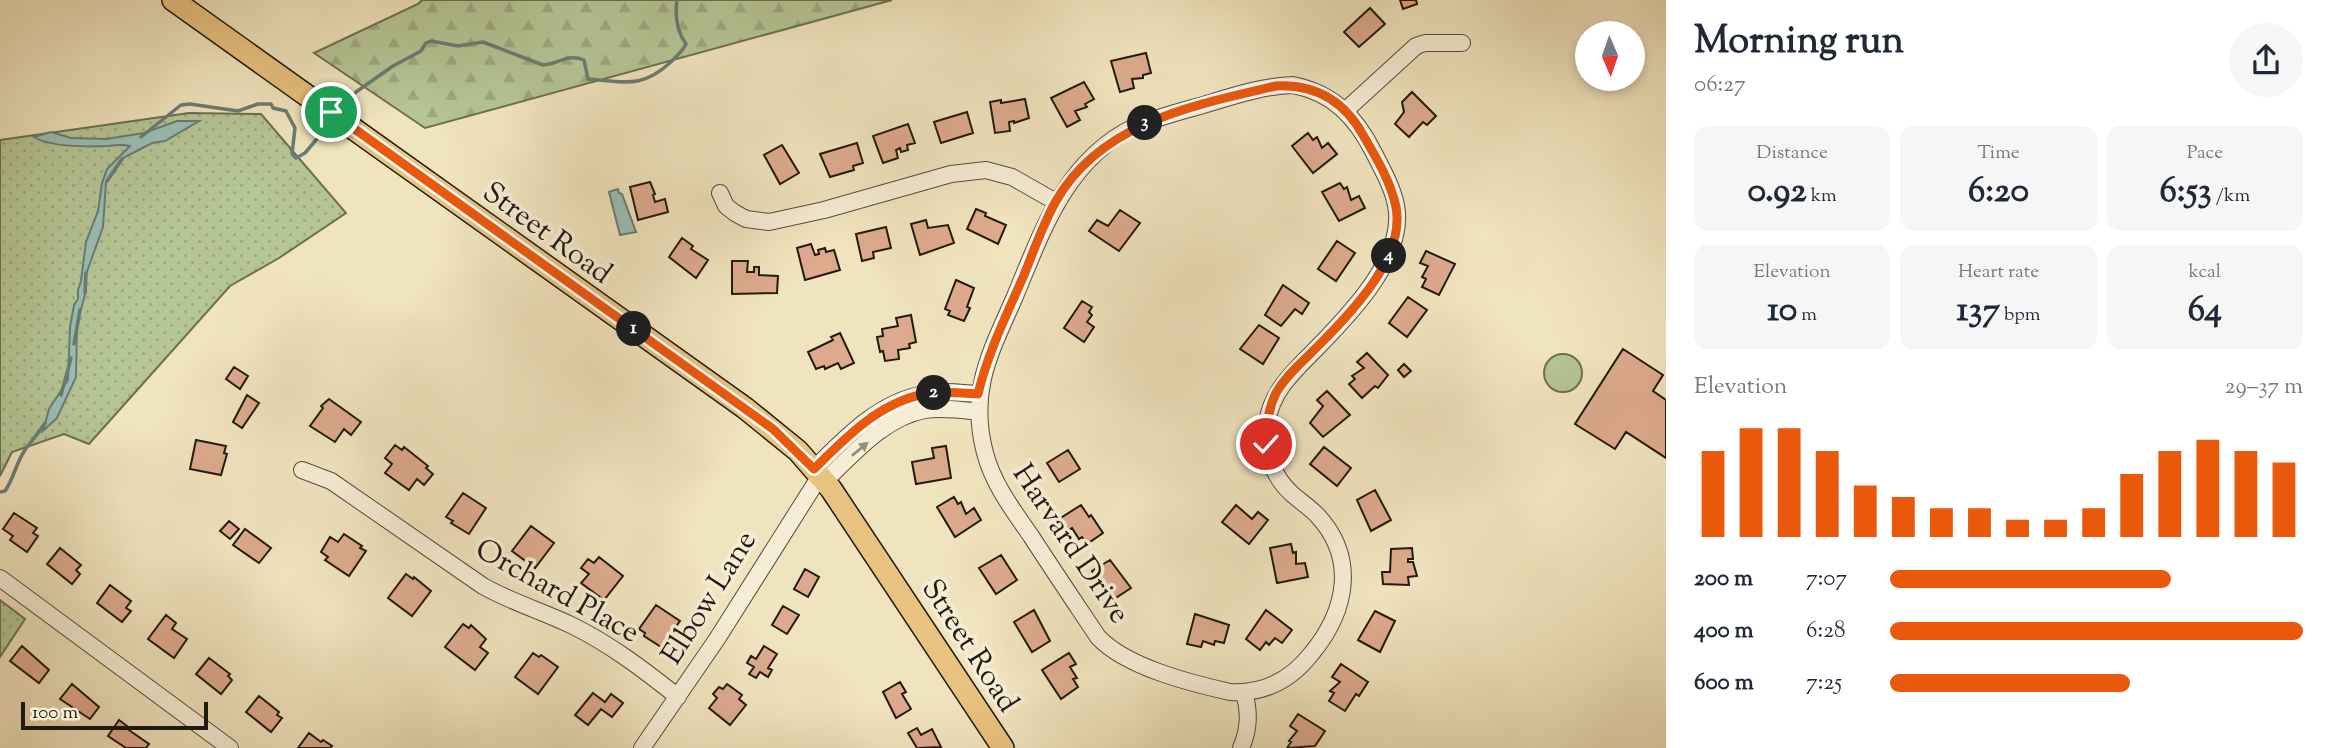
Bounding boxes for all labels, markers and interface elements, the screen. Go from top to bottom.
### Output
text: Morning run [1694,16,1904,70]
north arrow [1575,21,1645,91]
map controls [1575,21,1645,91]
button: share [2229,23,2303,97]
text: 06:27 [1694,69,1746,102]
pin [301,82,361,142]
icon: arrive [312,93,350,131]
pin: 3 [1128,106,1162,140]
text: 3 [1141,109,1148,136]
text: Distance [1756,140,1828,167]
text: Time [1977,140,2020,167]
text: Pace [2187,140,2223,167]
text: 0.92 [1748,167,1807,218]
text: 6:20 [1968,167,2029,218]
text: 6:53 [2159,167,2212,218]
street label: Street Road [473,172,620,296]
text: km [1807,183,1837,210]
text: /km [2212,183,2250,210]
pin: 4 [1372,238,1406,274]
text: 4 [1384,242,1393,269]
text: Elevation [1754,259,1831,286]
text: Heart rate [1958,259,2039,286]
text: kcal [2188,259,2221,286]
text: 10 [1767,286,1797,337]
text: 137 [1956,286,2000,337]
text: 64 [2188,286,2222,337]
text: m [1797,302,1817,329]
text: bpm [2000,302,2041,329]
pin: 1 [616,312,652,346]
text: 1 [630,315,637,342]
text: Elevation [1694,371,1787,404]
text: 29–37 m [2225,371,2303,404]
pin: 2 [916,376,951,410]
text: 2 [929,379,938,406]
pin [1236,414,1296,474]
icon: check [1247,425,1285,463]
one-way arrow [851,441,869,456]
street label: Harvard Drive [1001,456,1139,633]
street label: Elbow Lane [652,523,768,674]
street label: Orchard Place [467,529,647,655]
text: 200 m [1694,563,1753,596]
text: 7:07 [1806,563,1847,596]
street label: Street Road [910,571,1028,722]
text: 400 m [1694,615,1754,648]
text: 6:28 [1806,615,1845,648]
text: 600 m [1694,667,1754,700]
text: 7:25 [1806,667,1842,700]
scale bar [21,699,208,731]
text: 100 m [32,700,78,727]

